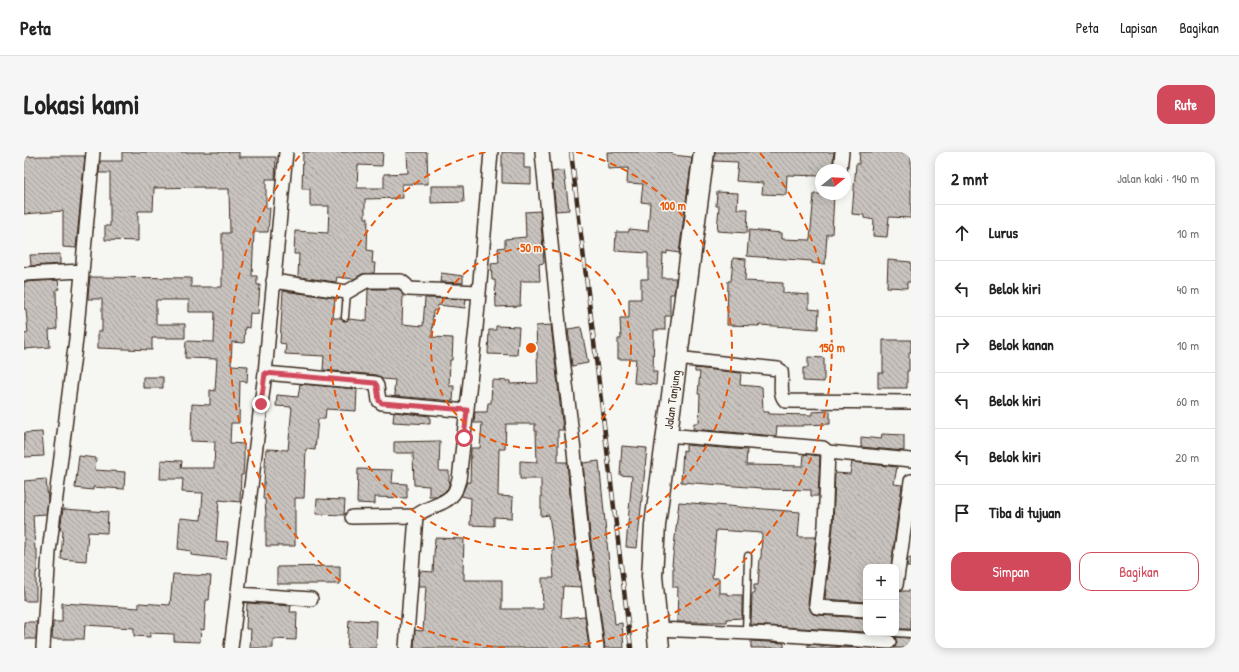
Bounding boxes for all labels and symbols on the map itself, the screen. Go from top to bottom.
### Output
north arrow [815,164,851,200]
text: 100 m [660,197,686,214]
text: 50 m [520,239,542,256]
text: 150 m [819,339,845,356]
centre of rings [524,341,538,355]
street label: Jalan Tanjung [659,369,684,430]
route end [252,395,270,413]
route start [455,429,473,447]

